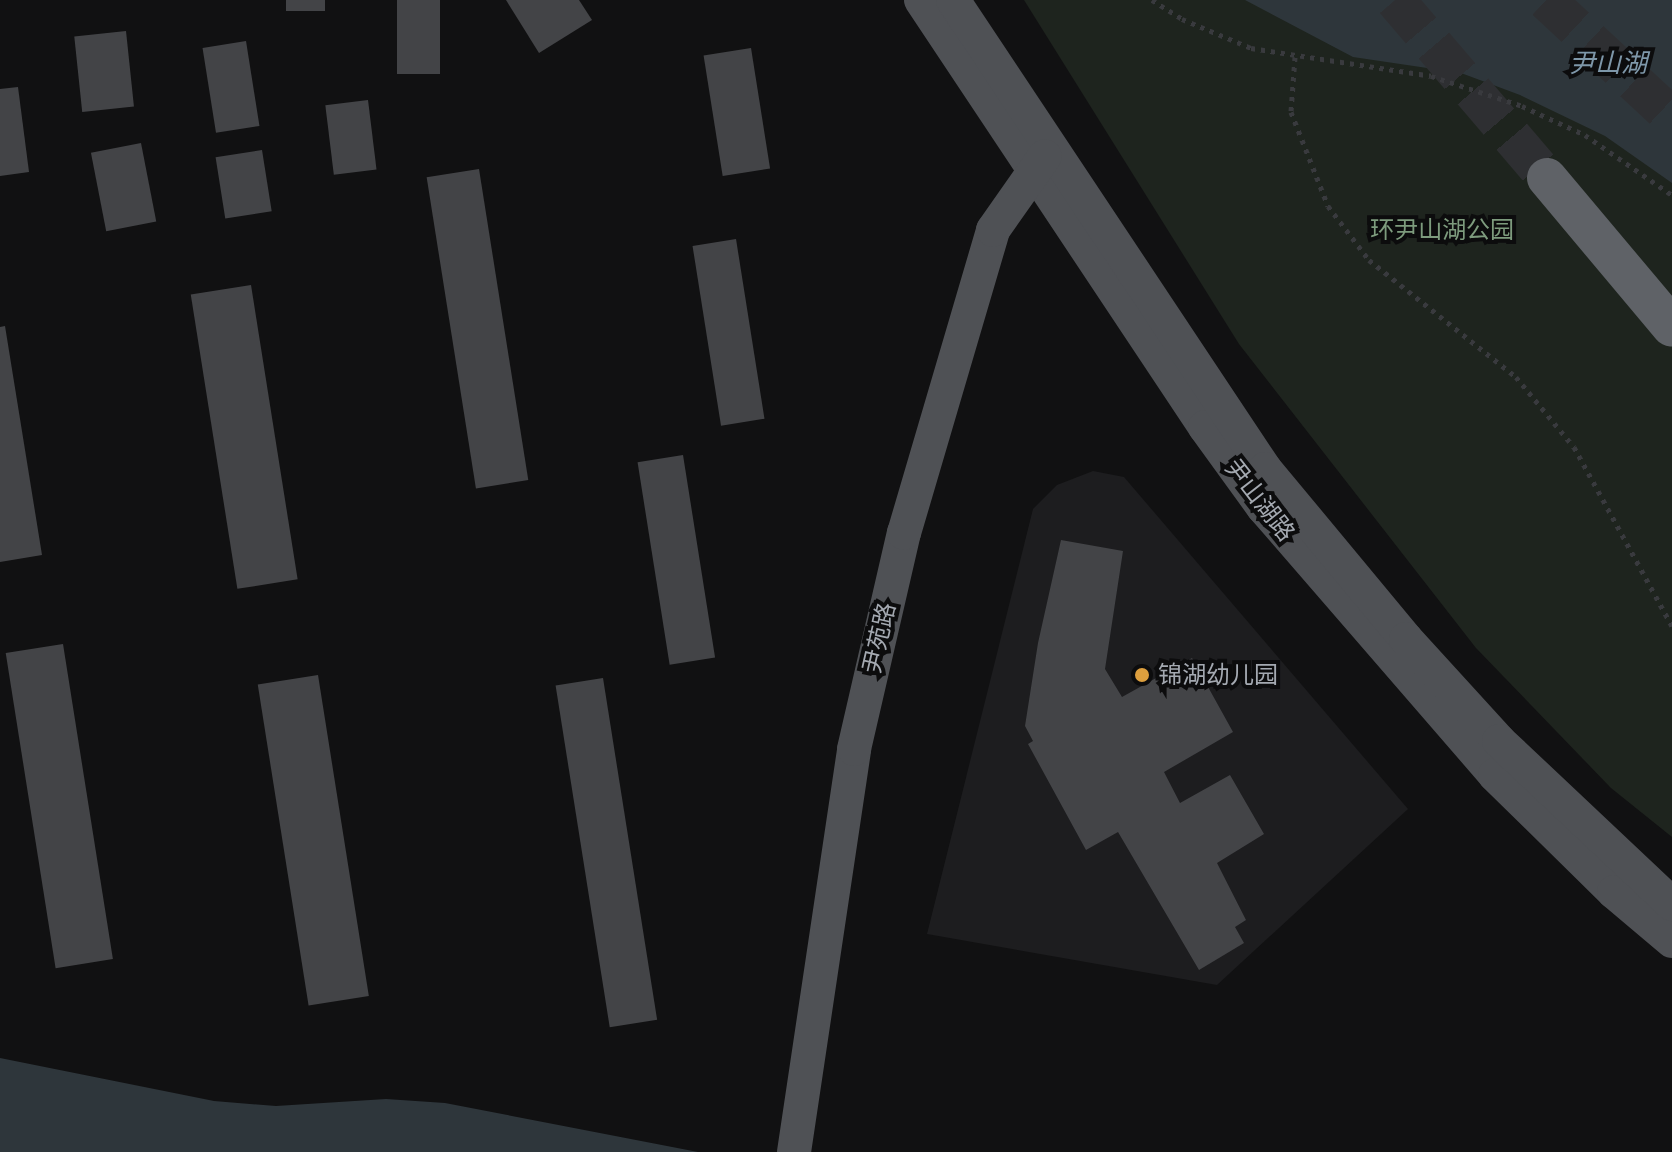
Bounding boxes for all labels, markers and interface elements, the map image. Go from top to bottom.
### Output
water label: 尹山湖 [1569,48,1647,80]
park label: 环尹山湖公园 [1370,216,1514,244]
street label: 尹山湖路 [1219,453,1301,547]
street label: 尹苑路 [857,600,901,676]
place label: 锦湖幼儿园 [1158,661,1278,689]
marker: 锦湖幼儿园 [1133,666,1151,684]

